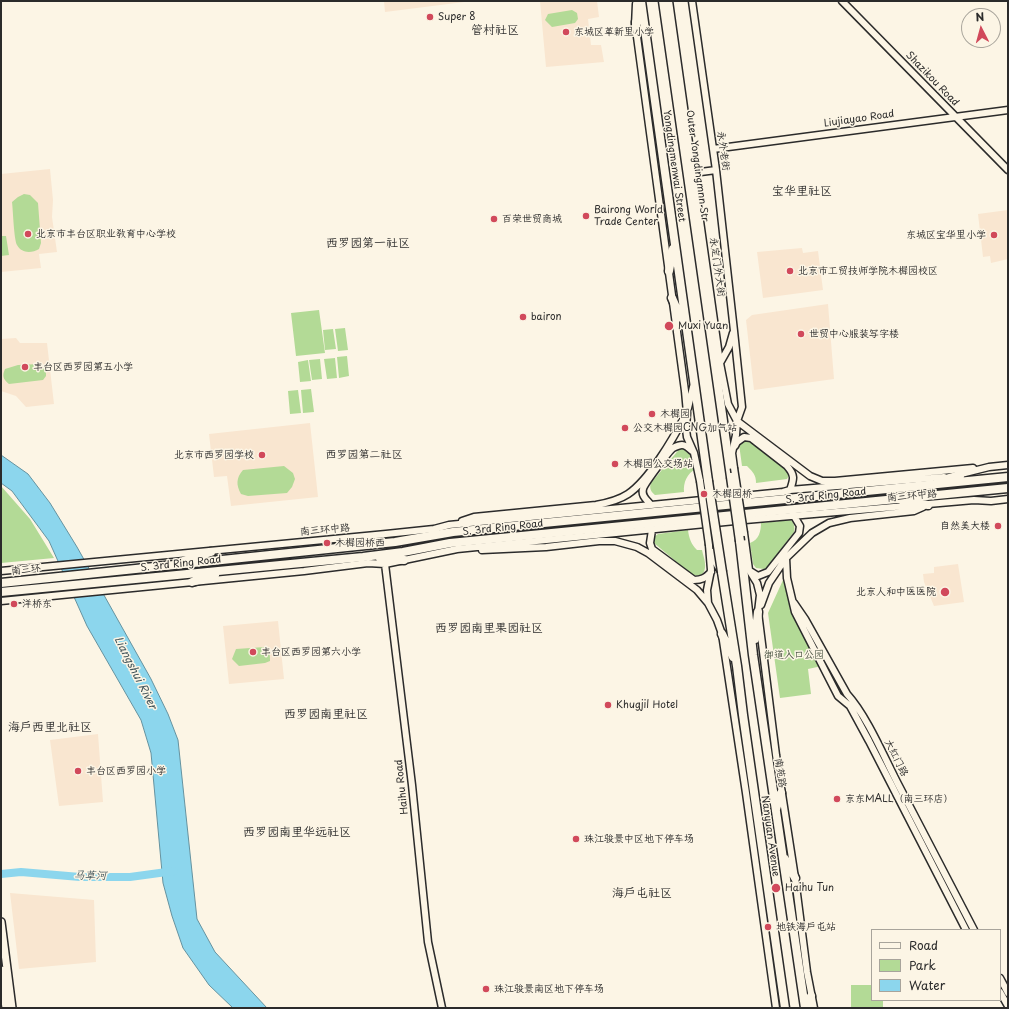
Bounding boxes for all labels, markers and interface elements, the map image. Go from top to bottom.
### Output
north arrow [961,8,1001,48]
text: N [975,8,985,25]
place label: Super 8 [438,11,476,23]
marker: Super 8 [425,12,435,22]
district label: 管村社区 [471,24,519,38]
place label: 东城区革新里小学 [574,26,654,38]
marker: 东城区革新里小学 [561,27,571,37]
street label: Shazikou Road [903,49,961,109]
street label: Liujiayao Road [823,108,895,130]
street label: Yongdingmenwai Street [660,109,688,223]
street label: Outer Yongdingmnn Str [683,109,711,223]
street label: 永外老街 [714,130,732,172]
district label: 宝华里社区 [772,185,832,199]
place label: Bairong World Trade Center [594,204,663,228]
marker: Bairong World Trade Center [581,211,591,221]
place label: 百荣世贸商城 [502,213,562,225]
marker: 百荣世贸商城 [489,214,499,224]
place label: 北京市丰台区职业教育中心学校 [36,228,176,240]
marker: 北京市丰台区职业教育中心学校 [23,229,33,239]
place label: 东城区宝华里小学 [906,229,986,241]
marker: 东城区宝华里小学 [989,230,999,240]
street label: 永定门外大街 [707,236,727,298]
district label: 西罗园第一社区 [326,237,410,251]
place label: 北京市工贸技师学院木樨园校区 [798,265,938,277]
marker: 北京市工贸技师学院木樨园校区 [785,266,795,276]
place label: bairon [531,311,562,323]
marker: bairon [518,312,528,322]
marker: Muxi Yuan [663,320,675,332]
place label: Muxi Yuan [678,320,728,332]
place label: 世贸中心服装写字楼 [809,328,899,340]
marker: 世贸中心服装写字楼 [796,329,806,339]
place label: 丰台区西罗园第五小学 [33,361,133,373]
marker: 丰台区西罗园第五小学 [20,362,30,372]
place label: 木樨园 [660,408,690,420]
marker: 木樨园 [647,409,657,419]
place label: 公交木樨园CNG加气站 [633,422,737,434]
marker: 公交木樨园CNG加气站 [620,423,630,433]
district label: 西罗园第二社区 [326,448,402,462]
place label: 北京市西罗园学校 [174,449,254,461]
marker: 北京市西罗园学校 [257,450,267,460]
place label: 木樨园公交场站 [623,458,693,470]
marker: 木樨园公交场站 [610,459,620,469]
street label: S. 3rd Ring Road [785,486,867,506]
place label: 木樨园桥 [712,488,752,500]
street label: 南三环中路 [887,488,937,504]
marker: 木樨园桥 [699,489,709,499]
street label: S. 3rd Ring Road [462,518,544,538]
place label: 自然美大楼 [940,520,990,532]
marker: 自然美大楼 [993,521,1003,531]
street label: 南三环中路 [300,522,350,538]
place label: 木樨园桥西 [335,537,385,549]
marker: 木樨园桥西 [322,538,332,548]
street label: S. 3rd Ring Road [140,554,222,574]
street label: 南三环 [10,562,42,578]
place label: 北京人和中医医院 [856,586,936,598]
marker: 北京人和中医医院 [939,586,951,598]
place label: 洋桥东 [22,598,52,610]
marker: 洋桥东 [9,599,19,609]
district label: 西罗园南里果园社区 [435,622,543,636]
water label: Liangshui River [111,634,159,712]
place label: 丰台区西罗园第六小学 [261,646,361,658]
marker: 丰台区西罗园第六小学 [248,647,258,657]
park label: 御道入口公园 [764,649,824,661]
place label: Khugjil Hotel [616,699,678,711]
marker: Khugjil Hotel [603,700,613,710]
district label: 西罗园南里社区 [284,708,368,722]
district label: 海户西里北社区 [8,721,92,735]
street label: 大红门路 [882,737,910,779]
street label: 南苑路 [772,757,788,789]
street label: Haihu Road [393,759,411,815]
place label: 丰台区西罗园小学 [86,765,166,777]
marker: 丰台区西罗园小学 [73,766,83,776]
place label: 京东MALL（南三环店） [845,793,954,805]
marker: 京东MALL（南三环店） [832,794,842,804]
street label: Nanyuan Avenue [758,795,782,877]
district label: 西罗园南里华远社区 [243,826,351,840]
place label: 珠江骏景中区地下停车场 [584,833,694,845]
marker: 珠江骏景中区地下停车场 [571,834,581,844]
water label: 马草河 [73,869,107,883]
marker: Haihu Tun [770,882,782,894]
place label: Haihu Tun [785,882,834,894]
district label: 海户屯社区 [612,887,672,901]
place label: 地铁海户屯站 [776,921,836,933]
marker: 地铁海户屯站 [763,922,773,932]
legend [871,929,1001,1001]
text: Road [909,936,938,954]
text: Park [909,956,936,974]
text: Water [909,976,945,994]
place label: 珠江骏景南区地下停车场 [494,983,604,995]
marker: 珠江骏景南区地下停车场 [481,984,491,994]

